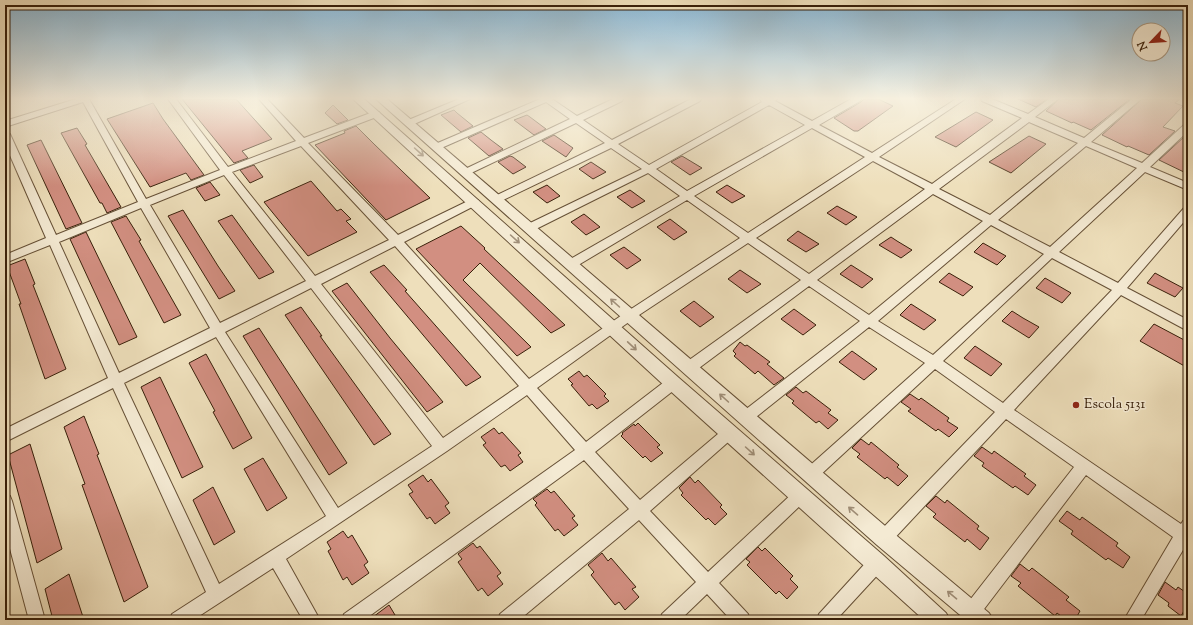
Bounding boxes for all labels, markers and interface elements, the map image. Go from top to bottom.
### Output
north arrow [1131,22,1171,62]
text: N [1134,38,1152,54]
one-way arrow [414,148,424,157]
one-way arrow [510,235,521,244]
one-way arrow [610,299,620,308]
one-way arrow [627,341,637,351]
one-way arrow [718,393,729,402]
place label: Escola 5131 [1084,395,1145,415]
marker: Escola 5131 [1071,400,1081,410]
one-way arrow [745,446,755,456]
one-way arrow [848,506,858,516]
one-way arrow [947,590,958,599]

